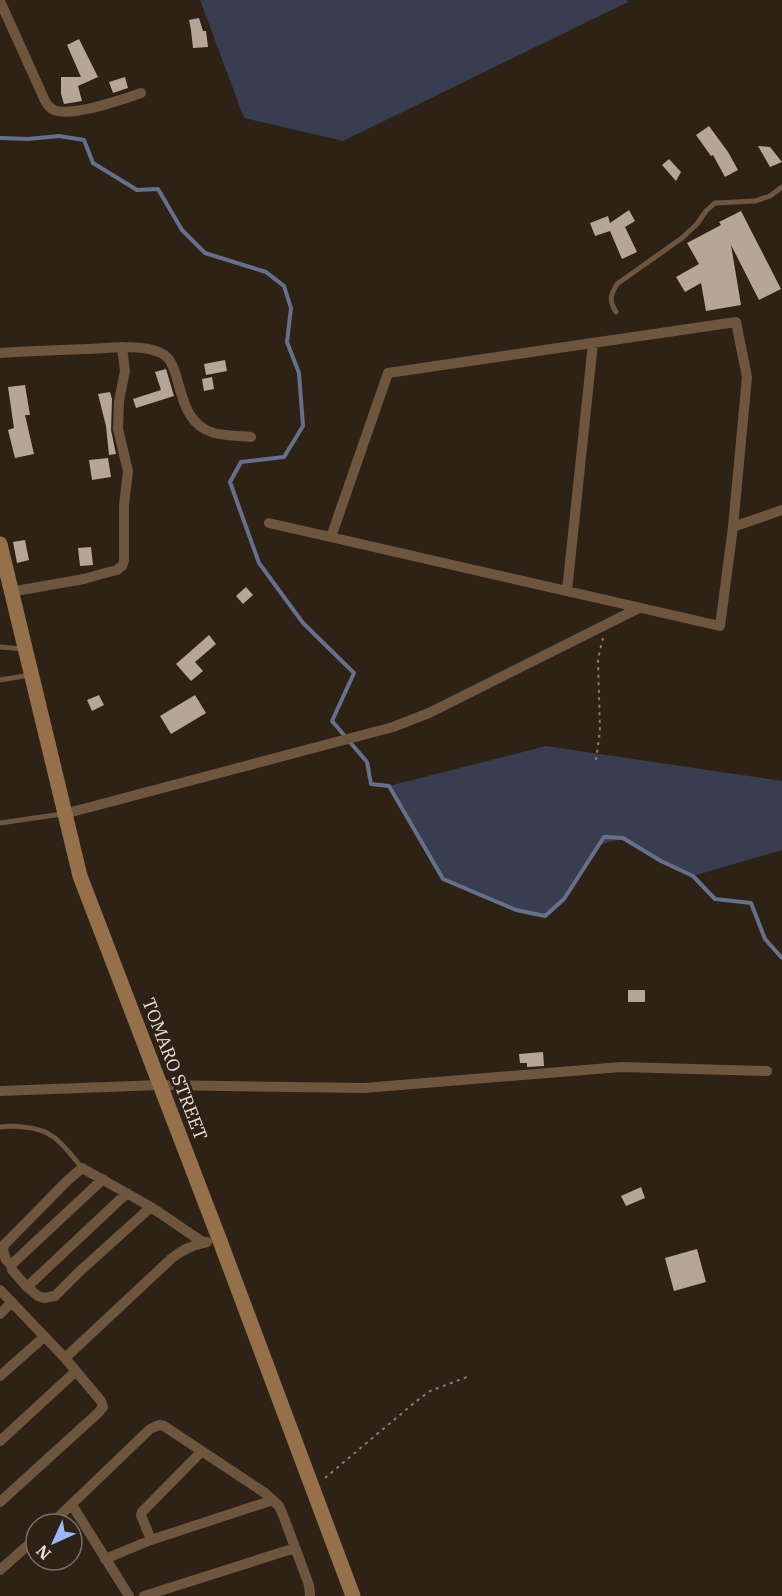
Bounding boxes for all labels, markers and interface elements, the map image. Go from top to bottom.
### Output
street label: TOMARO STREET [137,995,213,1144]
north arrow [24,1512,84,1572]
text: N [32,1541,55,1564]

